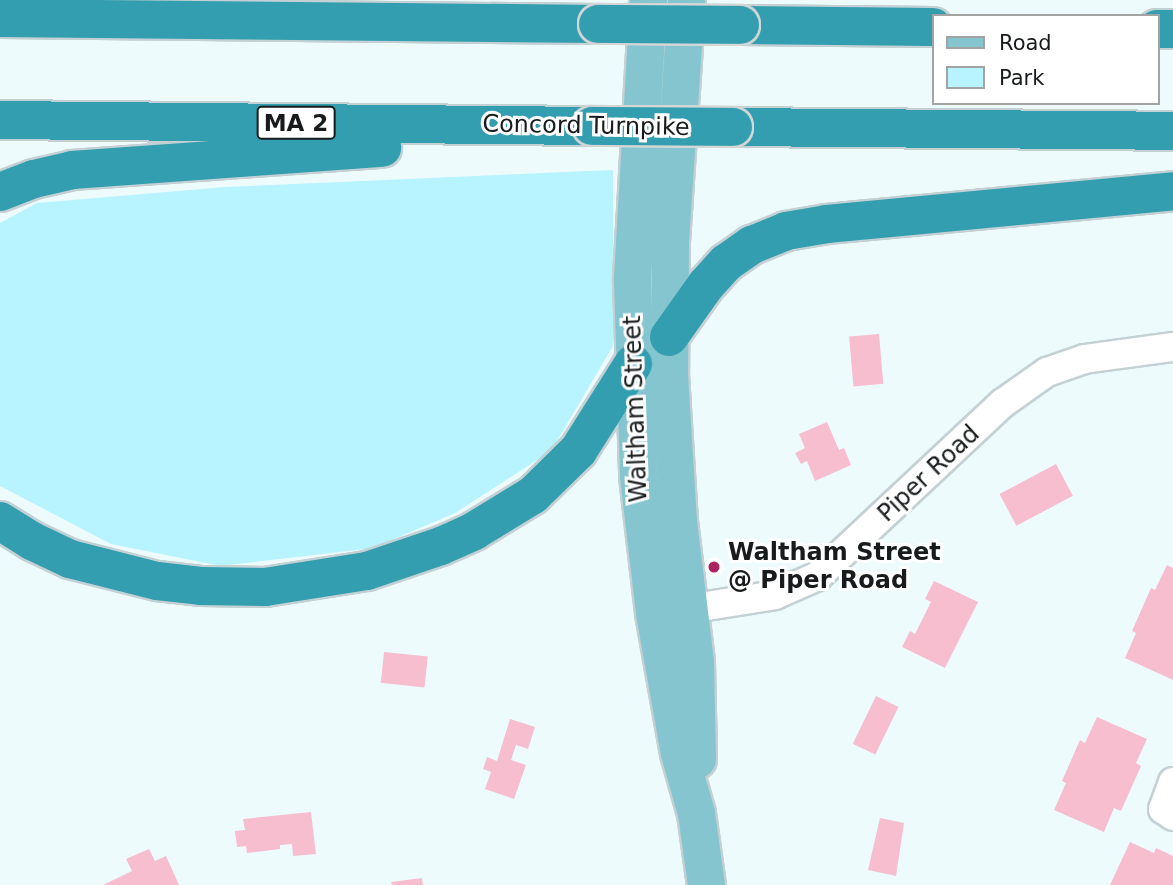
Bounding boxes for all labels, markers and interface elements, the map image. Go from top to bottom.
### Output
legend [932,14,1159,105]
text: Road [999,31,1052,55]
text: Park [999,66,1044,90]
road number: MA 2 [256,104,336,142]
street label: Concord Turnpike [482,110,690,142]
street label: Waltham Street [618,315,654,503]
street label: Piper Road [872,420,986,528]
place label: Waltham Street @ Piper Road [728,539,941,595]
marker: Waltham Street @ Piper Road [706,559,722,575]

